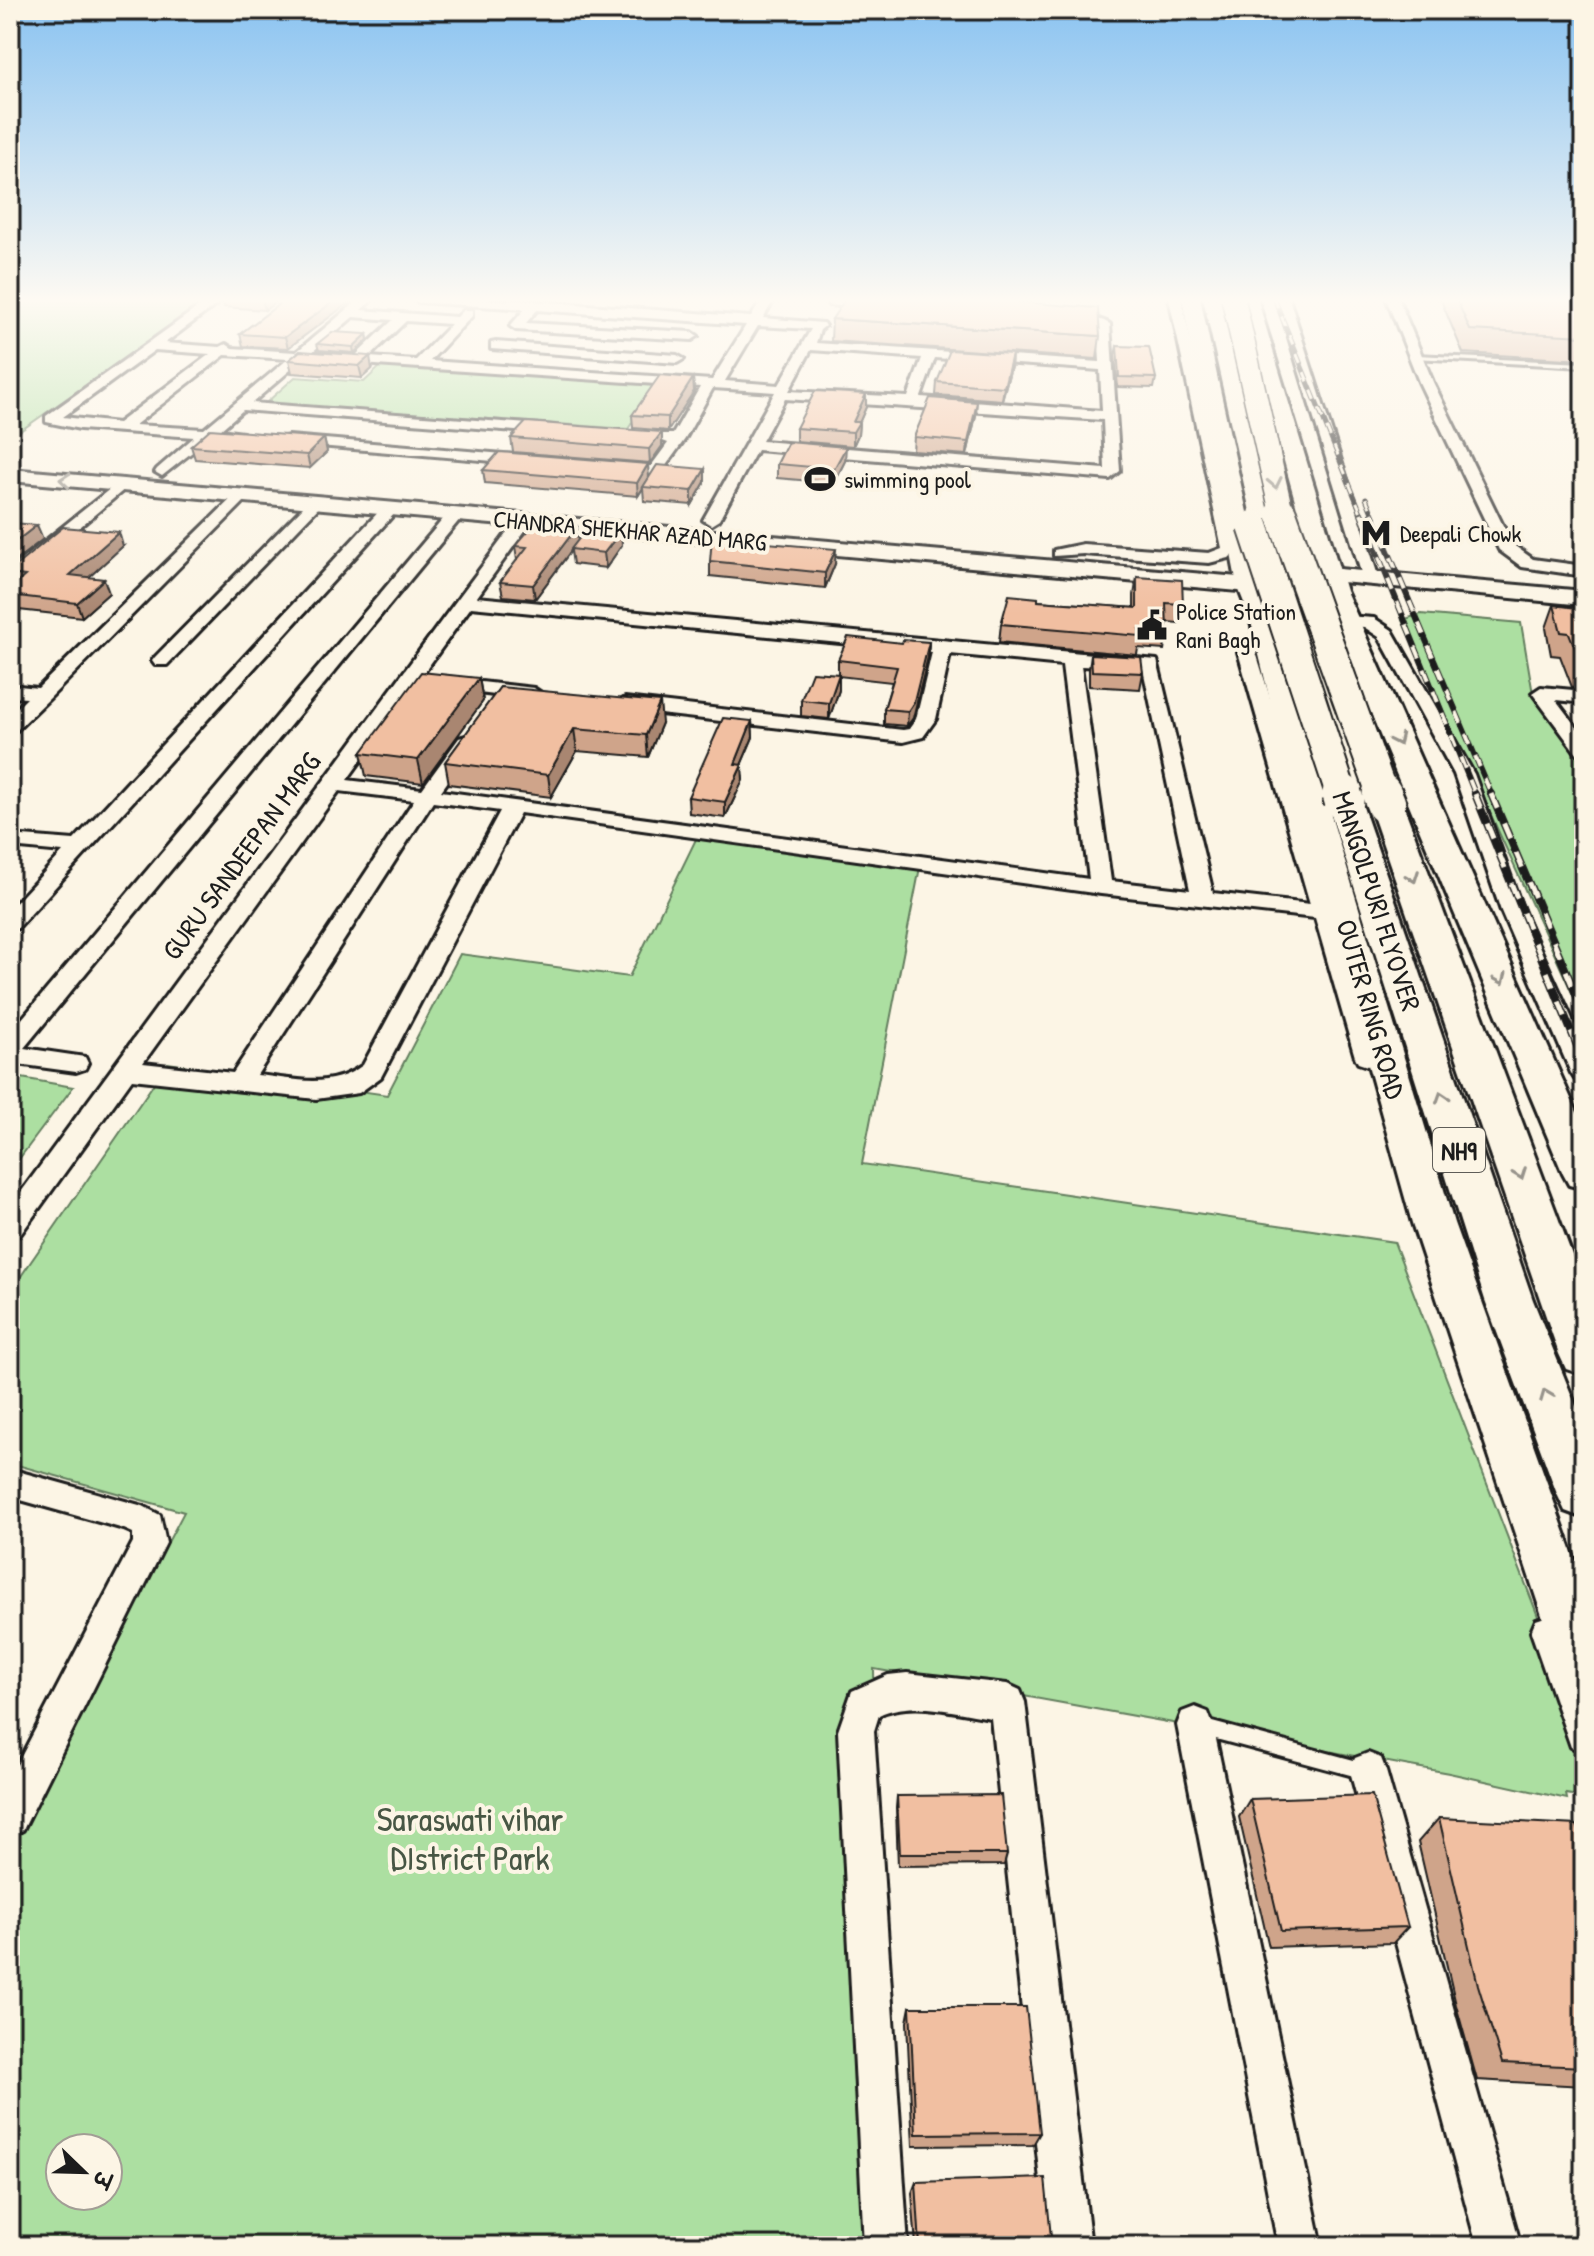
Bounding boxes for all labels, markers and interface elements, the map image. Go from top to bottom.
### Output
sports icon: swimming pool [803,462,837,496]
place label: swimming pool [844,463,971,495]
one-way arrow [58,472,71,489]
one-way arrow [1266,476,1283,490]
street label: CHANDRA SHEKHAR AZAD MARG [492,502,768,558]
metro station icon: Deepali Chowk [1359,516,1393,550]
place label: Deepali Chowk [1400,517,1521,549]
place label: Police Station Rani Bagh [1176,595,1296,655]
public building icon: Police Station Rani Bagh [1135,608,1169,642]
one-way arrow [1387,732,1403,747]
street label: GURU SANDEEPAN MARG [153,744,330,967]
street label: MANGOLPURI FLYOVER [1324,786,1430,1016]
one-way arrow [1403,869,1420,883]
street label: OUTER RING ROAD [1327,915,1415,1104]
one-way arrow [1491,970,1507,985]
one-way arrow [1435,1091,1451,1105]
road number: NH9 [1433,1128,1485,1172]
one-way arrow [1510,1167,1526,1181]
one-way arrow [1539,1389,1556,1403]
park label: Saraswati vihar DIstrict Park [377,1796,563,1881]
north arrow [44,2132,124,2212]
text: उ [85,2165,120,2195]

